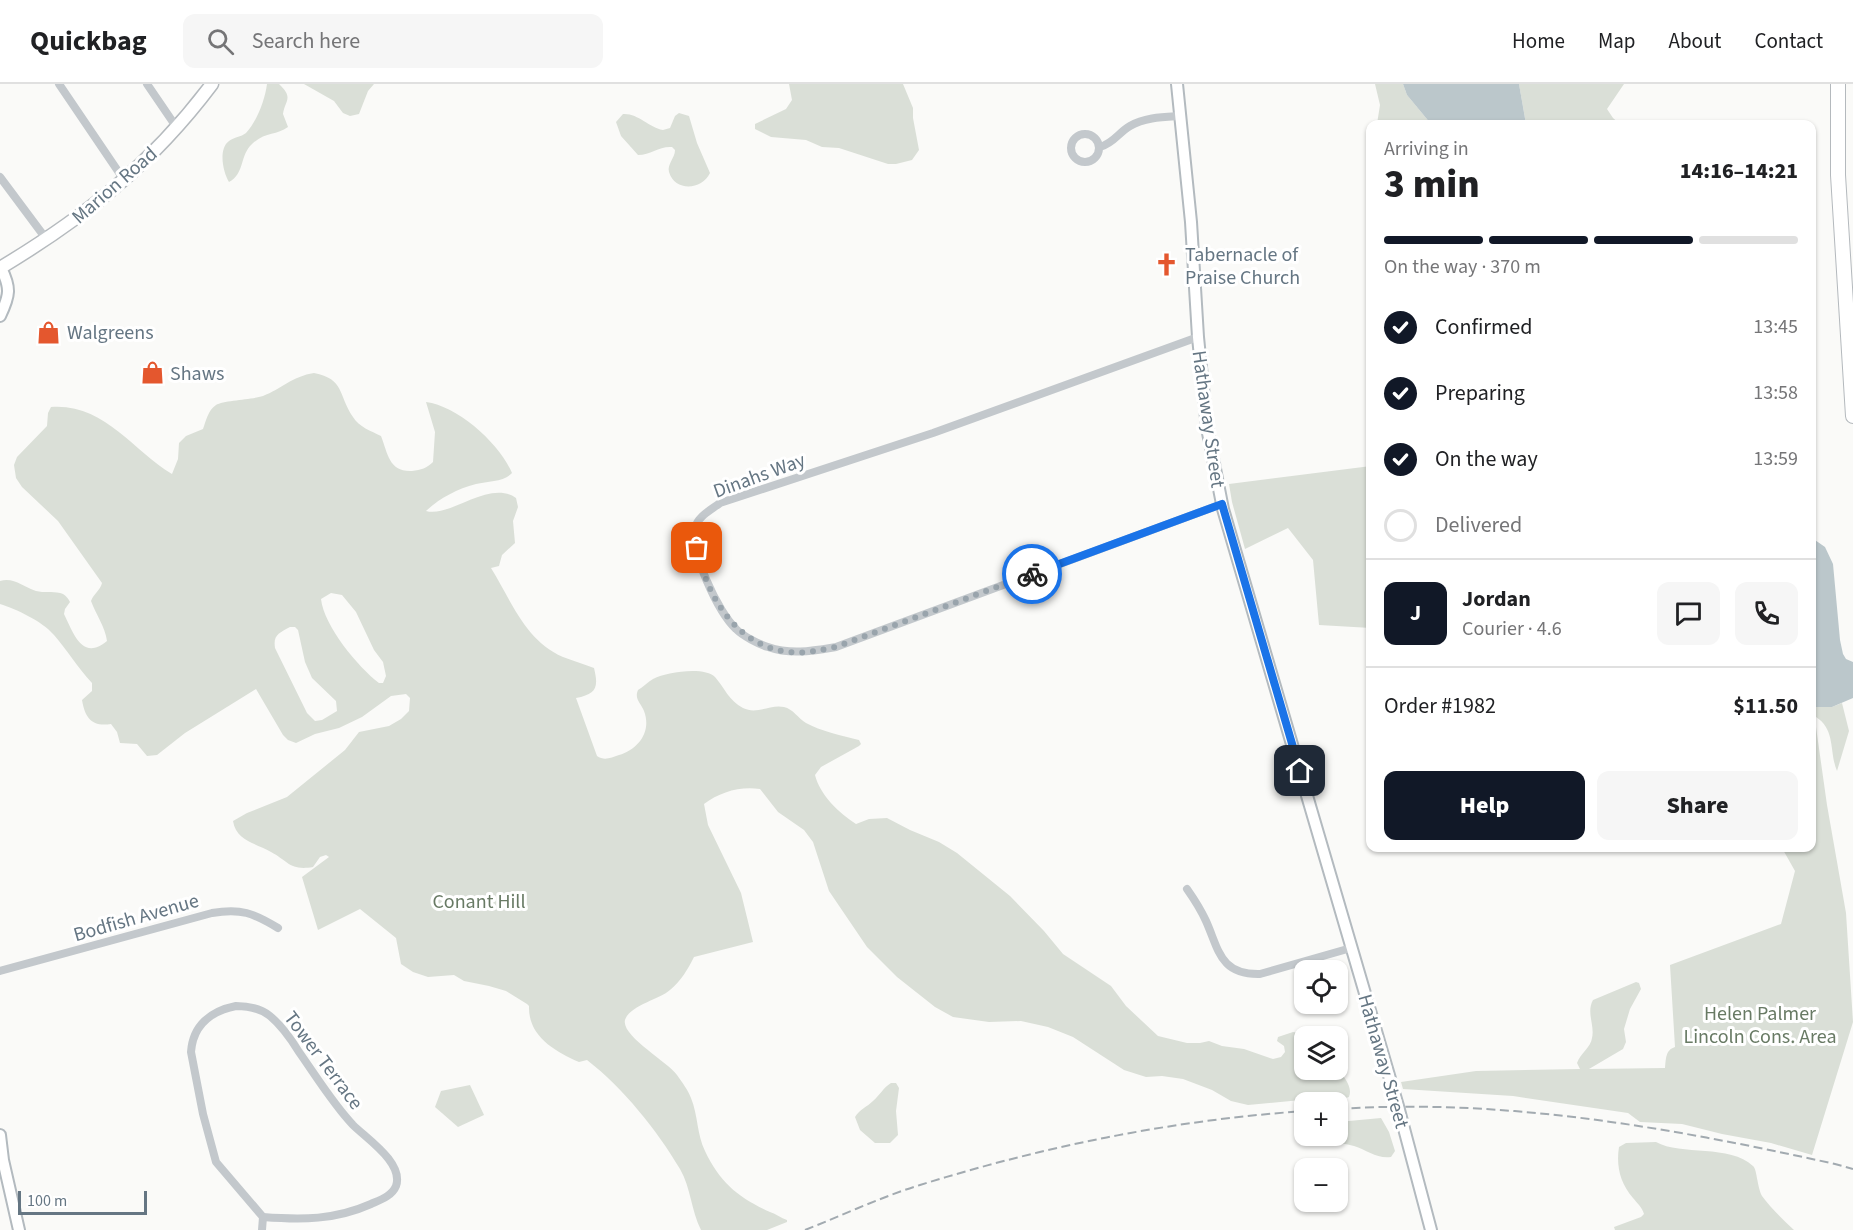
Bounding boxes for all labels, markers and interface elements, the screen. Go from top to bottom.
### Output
search box [183,14,603,68]
text: Quickbag [30,21,147,61]
icon: search [204,25,237,58]
text: Search here [252,25,360,57]
text: Home [1512,26,1565,56]
text: Map [1598,26,1636,56]
text: About [1669,26,1721,56]
text: Contact [1754,26,1823,56]
text: Arriving in [1384,135,1469,163]
street label: Marion Road [66,141,164,231]
text: 14:16–14:21 [1680,155,1798,187]
text: 3 min [1384,157,1480,213]
place label: Tabernacle of Praise Church [1185,241,1300,292]
church icon: Tabernacle of Praise Church [1154,252,1180,278]
text: On the way · 370 m [1384,253,1541,281]
icon: check [1384,311,1417,344]
text: Confirmed [1435,311,1532,343]
text: 13:45 [1753,313,1798,341]
shop icon: Walgreens [36,319,62,345]
place label: Walgreens [67,319,154,347]
street label: Hathaway Street [1185,349,1232,490]
shop icon: Shaws [139,360,165,386]
place label: Shaws [170,360,224,388]
icon: check [1384,377,1417,410]
text: Preparing [1435,377,1525,409]
text: 13:58 [1753,379,1798,407]
icon: check [1384,443,1417,476]
text: On the way [1435,443,1538,475]
text: 13:59 [1753,445,1798,473]
street label: Dinahs Way [709,446,810,506]
text: Delivered [1435,509,1522,541]
pin [671,522,722,573]
icon: bag [680,531,713,564]
courier [1002,544,1062,604]
icon: bike [1016,558,1049,591]
button: chat [1657,582,1720,645]
button: phone [1735,582,1798,645]
text: Jordan [1462,583,1531,615]
text: J [1410,597,1421,629]
text: Courier · 4.6 [1462,615,1562,643]
text: Order #1982 [1384,690,1496,722]
text: $11.50 [1733,690,1798,722]
pin [1274,745,1325,796]
icon: home [1283,754,1316,787]
button: Help [1384,771,1585,840]
button: Share [1597,771,1798,840]
street label: Bodfish Avenue [70,887,202,949]
park label: Conant Hill [432,888,526,916]
map controls [1294,960,1348,1212]
button: locate [1294,960,1348,1014]
street label: Hathaway Street [1351,991,1416,1132]
park label: Helen Palmer Lincoln Cons. Area [1683,1000,1837,1051]
street label: Tower Terrace [277,1006,370,1116]
button: layers [1294,1026,1348,1080]
button: + [1294,1092,1348,1146]
button: − [1294,1158,1348,1212]
scale bar [18,1188,147,1216]
text: 100 m [27,1190,67,1212]

